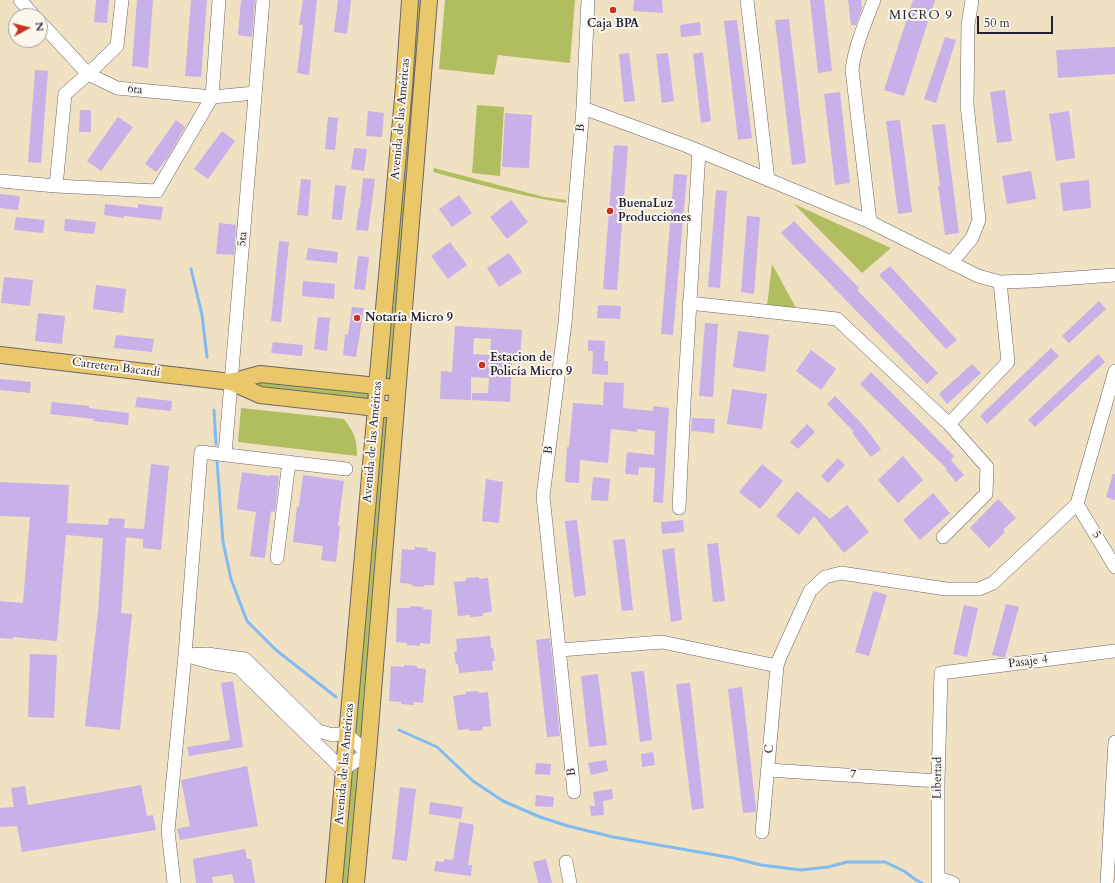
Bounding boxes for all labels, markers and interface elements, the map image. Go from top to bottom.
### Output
marker: Caja BPA [608,5,618,15]
north arrow [8,8,48,48]
district label: MICRO 9 [889,8,953,24]
scale bar [979,8,1055,34]
text: 50 m [984,15,1010,31]
place label: Caja BPA [587,17,639,31]
text: N [31,21,47,32]
street label: Avenida de las Américas [389,58,413,180]
street label: 6ta [127,82,143,98]
street label: B [573,123,589,133]
place label: BuenaLuz Producciones [618,197,691,225]
marker: BuenaLuz Producciones [605,206,615,216]
street label: 5ta [235,231,251,247]
place label: Notaría Micro 9 [365,311,453,325]
marker: Notaría Micro 9 [352,313,362,323]
place label: Estacion de Policía Micro 9 [490,351,572,379]
street label: Carretera Bacardí [71,355,161,381]
marker: Estacion de Policía Micro 9 [477,360,487,370]
street label: Avenida de las Américas [361,381,385,503]
street label: B [541,445,557,455]
street label: 5 [1088,529,1104,541]
street label: Pasaje 4 [1007,652,1049,672]
street label: Avenida de las Américas [333,703,357,825]
street label: C [762,744,778,754]
street label: Libertad [930,757,946,799]
street label: B [564,767,580,777]
street label: 7 [849,768,857,782]

